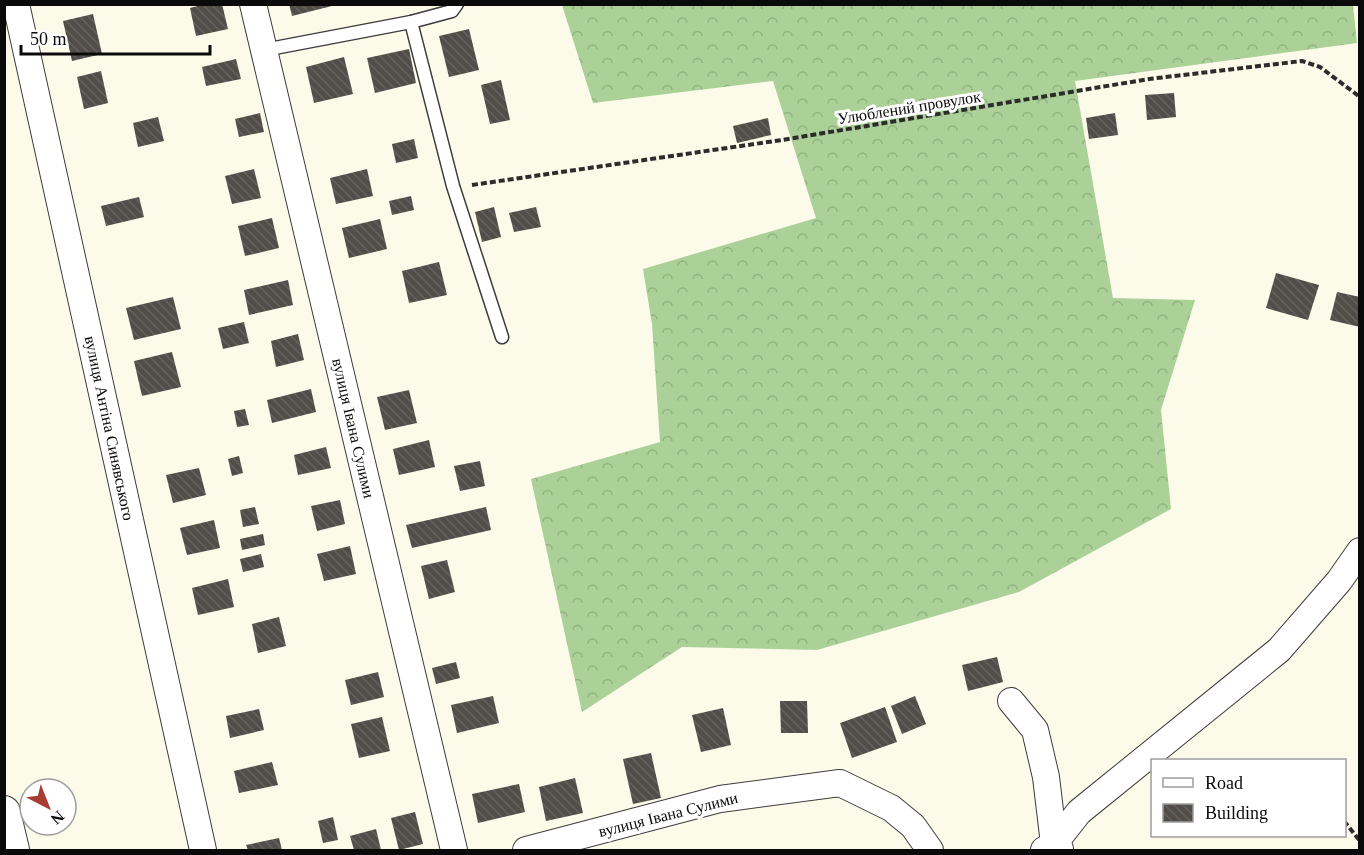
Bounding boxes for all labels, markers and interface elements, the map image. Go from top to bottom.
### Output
scale bar [21,18,210,56]
text: 50 m [30,29,67,49]
street label: Улюблений провулок [836,88,982,128]
street label: вулиця Антіна Синявського [81,334,137,522]
street label: вулиця Івана Сулими [328,357,378,500]
legend [1151,759,1346,837]
text: Road [1205,773,1243,793]
north arrow [18,777,78,837]
street label: вулиця Івана Сулими [597,789,740,841]
text: Building [1205,803,1268,823]
text: N [47,808,68,828]

